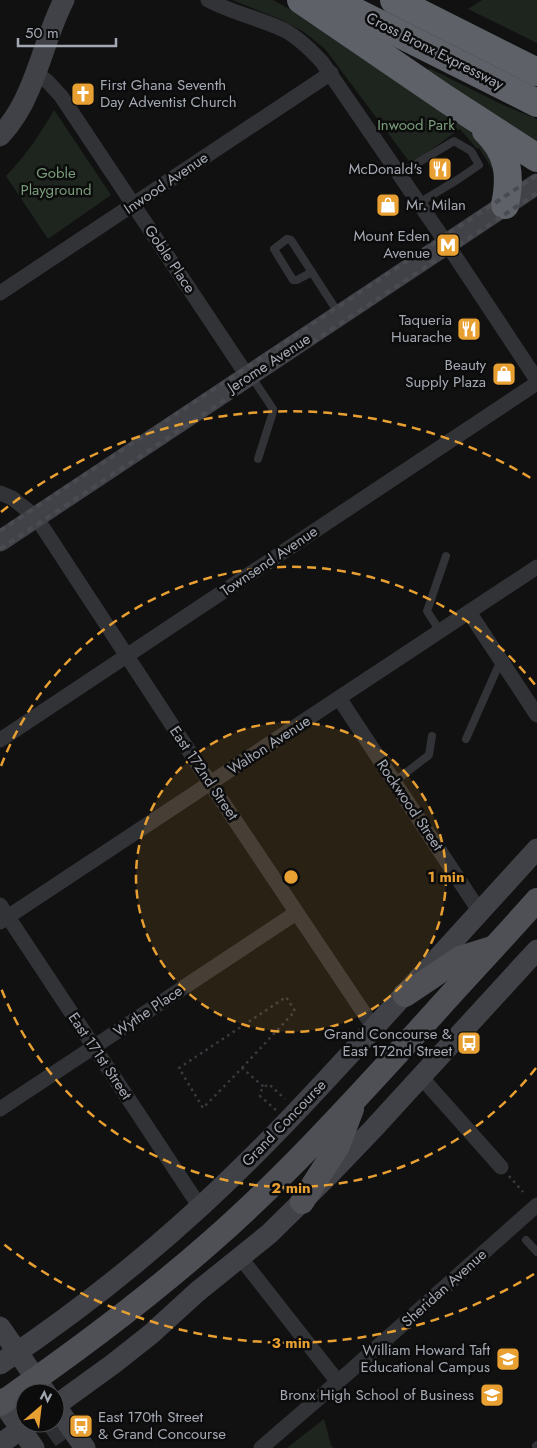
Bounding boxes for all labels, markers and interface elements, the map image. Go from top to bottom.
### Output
street label: Cross Bronx Expressway [362,7,508,95]
scale bar [18,15,115,47]
text: 50 m [25,22,59,44]
place label: First Ghana Seventh Day Adventist Church [100,74,237,113]
church icon: First Ghana Seventh Day Adventist Church [70,81,96,107]
park label: Inwood Park [377,114,455,136]
street label: Inwood Avenue [119,146,213,219]
restaurant icon: McDonald's [427,156,453,182]
place label: McDonald's [348,158,422,180]
park label: Goble Playground [20,162,92,201]
shop icon: Mr. Milan [375,192,401,218]
place label: Mr. Milan [406,194,466,216]
street label: Goble Place [139,221,201,298]
place label: Mount Eden Avenue [353,225,430,264]
metro station icon: Mount Eden Avenue [435,232,461,258]
place label: Taqueria Huarache [391,309,452,348]
restaurant icon: Taqueria Huarache [456,316,482,342]
street label: Jerome Avenue [221,328,315,399]
place label: Beauty Supply Plaza [405,354,486,393]
shop icon: Beauty Supply Plaza [491,361,517,387]
street label: Townsend Avenue [216,520,322,602]
street label: Walton Avenue [223,710,315,780]
street label: East 172nd Street [164,721,244,825]
street label: Rockwood Street [371,755,449,855]
text: 1 min [427,866,465,888]
centre of rings [282,868,300,886]
street label: Wythe Place [109,980,187,1042]
street label: East 171st Street [63,1008,138,1104]
place label: Grand Concourse & East 172nd Street [324,1023,452,1062]
bus stop icon: Grand Concourse & East 172nd Street [456,1030,482,1056]
street label: Grand Concourse [237,1074,331,1171]
text: 2 min [271,1177,311,1199]
street label: Sheridan Avenue [397,1244,492,1332]
text: 3 min [272,1332,310,1354]
place label: William Howard Taft Educational Campus [361,1339,490,1378]
school or university icon: William Howard Taft Educational Campus [495,1346,521,1372]
school or university icon: Bronx High School of Business [479,1382,505,1408]
north arrow [15,1383,65,1433]
place label: Bronx High School of Business [280,1384,474,1406]
text: N [36,1385,56,1408]
place label: East 170th Street & Grand Concourse [98,1406,226,1445]
bus stop icon: East 170th Street & Grand Concourse [68,1413,94,1439]

